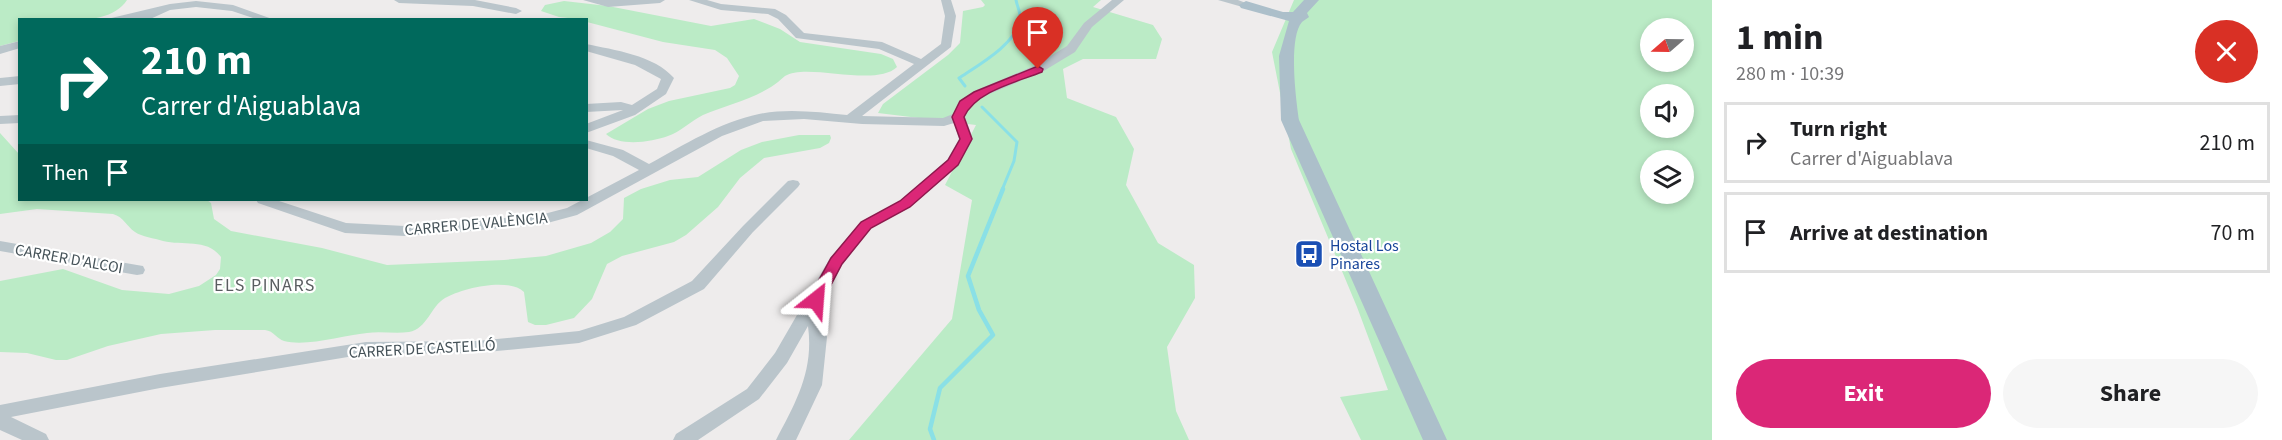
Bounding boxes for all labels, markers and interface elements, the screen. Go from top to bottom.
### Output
pin [1012,7,1063,69]
text: 1 min [1736,12,1824,63]
icon: arrive [1021,16,1054,49]
north arrow [1640,18,1694,72]
map controls [1640,18,1694,204]
button: close [2195,20,2258,83]
text: 210 m [141,31,252,91]
icon: right [42,42,120,120]
text: 280 m · 10:39 [1736,60,1844,88]
button: sound [1640,84,1694,138]
text: Carrer d'Aiguablava [141,87,361,126]
text: Turn right [1790,113,1887,145]
icon: right [1739,126,1772,159]
text: 210 m [2200,127,2255,159]
text: Carrer d'Aiguablava [1790,145,1953,173]
button: layers [1640,150,1694,204]
icon: arrive [101,156,134,189]
text: Then [42,157,89,189]
street label: CARRER DE VALÈNCIA [404,207,549,241]
icon: arrive [1739,216,1772,249]
text: Arrive at destination [1790,217,1988,249]
text: 70 m [2210,217,2255,249]
place label: Hostal Los Pinares [1330,235,1399,275]
bus stop icon: Hostal Los Pinares [1293,238,1325,270]
street label: CARRER D'ALCOI [13,239,125,279]
position arrow [784,268,848,332]
district label: ELS PINARS [214,273,316,298]
street label: CARRER DE CASTELLÓ [348,334,496,364]
button: Exit [1736,359,1991,428]
button: Share [2003,359,2258,428]

